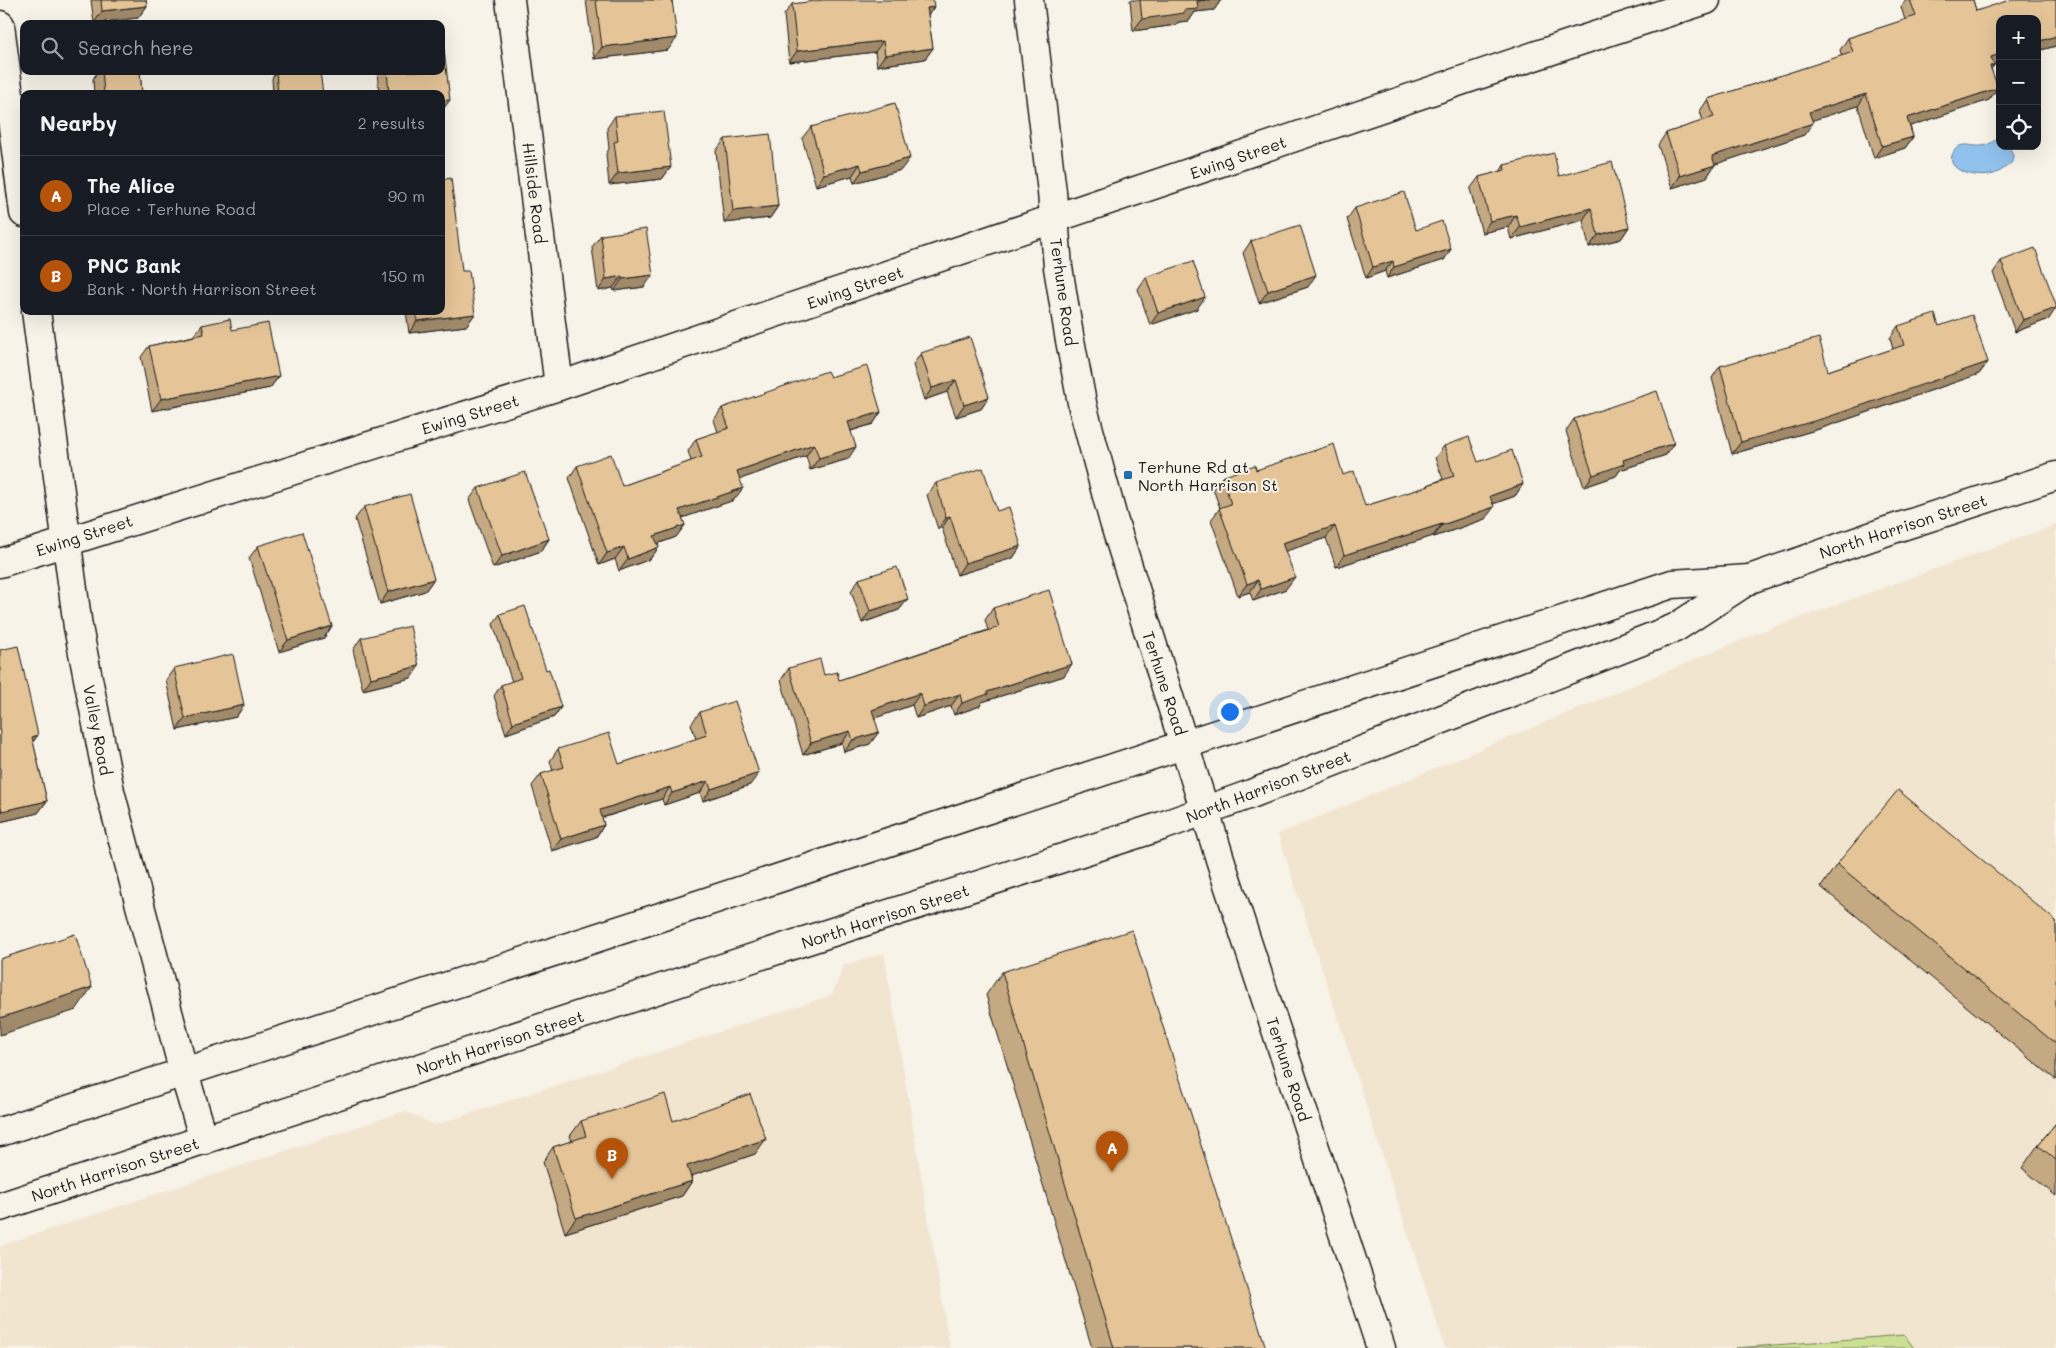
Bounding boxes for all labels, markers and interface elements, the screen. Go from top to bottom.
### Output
map controls [1996,15,2041,150]
button: + [1996,15,2041,60]
search box [20,20,445,75]
icon: search [38,34,66,62]
text: Search here [78,35,194,60]
button: − [1996,60,2041,105]
button: locate [1996,105,2041,150]
text: Nearby [40,109,117,136]
text: 2 results [358,112,425,133]
street label: Ewing Street [1187,131,1289,183]
street label: Hillside Road [518,141,552,245]
text: The Alice [87,173,175,198]
text: A [50,185,62,206]
text: 90 m [388,185,425,206]
text: Place · Terhune Road [87,198,256,219]
street label: Terhune Road [1046,237,1082,347]
text: PNC Bank [87,253,181,278]
street label: Ewing Street [804,261,906,313]
text: B [51,265,61,286]
text: 150 m [381,265,425,286]
text: Bank · North Harrison Street [87,278,317,299]
street label: Ewing Street [419,389,521,439]
place label: Terhune Rd at North Harrison St [1138,456,1278,495]
marker: Terhune Rd at North Harrison St [1122,469,1134,481]
street label: North Harrison Street [1817,489,1989,563]
street label: Ewing Street [33,509,135,561]
street label: Terhune Road [1138,628,1192,738]
street label: Valley Road [79,683,117,777]
your location [1217,699,1243,725]
street label: North Harrison Street [1183,745,1353,827]
street label: North Harrison Street [799,879,971,953]
street label: North Harrison Street [414,1005,586,1079]
street label: Terhune Road [1262,1014,1316,1124]
pin: A [1096,1131,1128,1172]
street label: North Harrison Street [29,1132,201,1206]
pin: B [596,1138,628,1179]

